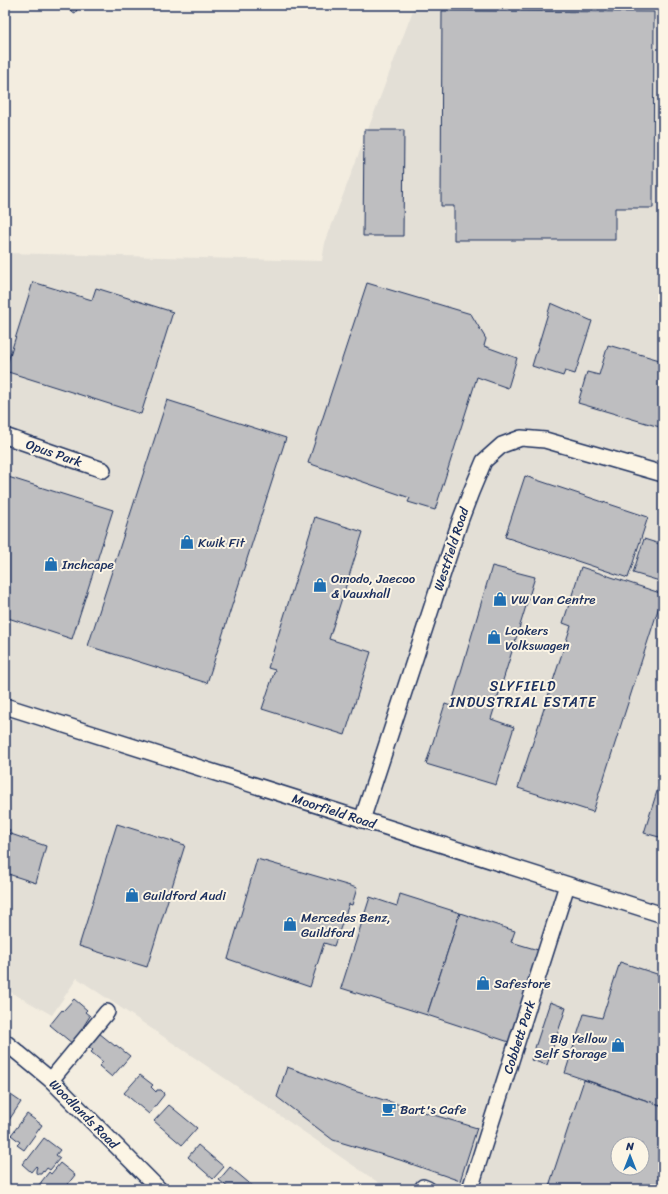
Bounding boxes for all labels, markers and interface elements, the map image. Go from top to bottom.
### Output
street label: Opus Park [23,433,85,473]
street label: Westfield Road [427,503,476,594]
place label: Kwik Fit [198,531,245,554]
shop icon: Kwik Fit [179,534,195,550]
place label: Inchcape [61,553,114,576]
shop icon: Inchcape [43,556,59,572]
place label: Omodo, Jaecoo & Vauxhall [331,567,416,605]
shop icon: Omodo, Jaecoo & Vauxhall [312,577,328,593]
place label: VW Van Centre [511,588,596,611]
shop icon: VW Van Centre [492,591,508,607]
place label: Lookers Volkswagen [505,619,570,657]
shop icon: Lookers Volkswagen [486,629,502,645]
district label: SLYFIELD INDUSTRIAL ESTATE [448,674,597,715]
street label: Moorfield Road [289,787,380,836]
place label: Guildford Audi [143,884,226,907]
shop icon: Guildford Audi [124,887,140,903]
place label: Mercedes Benz, Guildford [301,906,391,944]
shop icon: Mercedes Benz, Guildford [282,916,298,932]
place label: Safestore [494,972,551,995]
shop icon: Safestore [475,975,491,991]
street label: Cobbett Park [496,997,542,1077]
place label: Big Yellow Self Storage [534,1027,608,1065]
shop icon: Big Yellow Self Storage [610,1037,626,1053]
street label: Woodlands Road [44,1074,125,1155]
place label: Bart's Cafe [400,1098,467,1121]
cafe icon: Bart's Cafe [381,1101,397,1117]
north arrow [610,1136,650,1176]
text: N [625,1137,634,1156]

